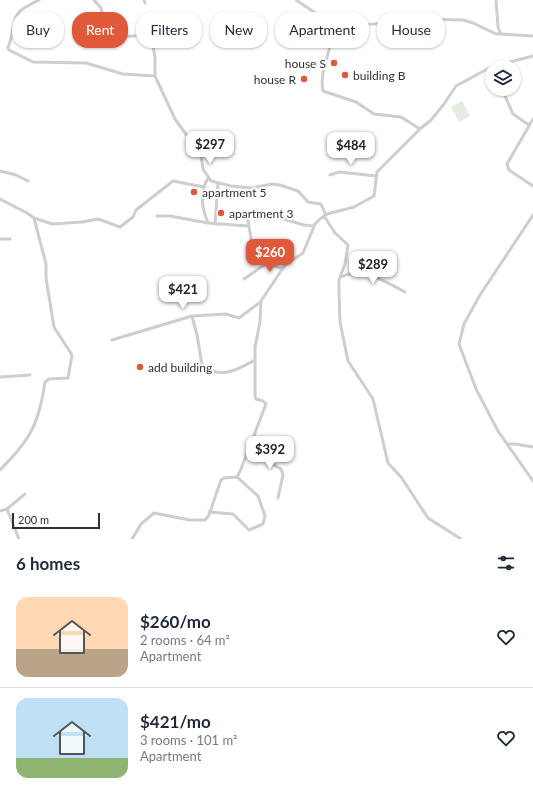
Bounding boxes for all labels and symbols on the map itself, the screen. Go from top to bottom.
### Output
place label: house S [285,56,326,71]
marker: house S [329,58,339,68]
place label: building B [353,68,406,83]
marker: building B [340,70,350,80]
place label: house R [254,72,296,87]
marker: house R [299,74,309,84]
pin: $297 [186,131,234,165]
pin: $484 [327,132,375,166]
place label: apartment 5 [202,185,267,200]
marker: apartment 5 [189,187,199,197]
place label: apartment 3 [229,206,294,221]
marker: apartment 3 [216,208,226,218]
pin: $260 [246,239,294,273]
pin: $289 [349,251,397,285]
pin: $421 [159,276,207,310]
place label: add building [148,360,212,375]
marker: add building [135,362,145,372]
pin: $392 [246,436,294,470]
scale bar [12,511,100,530]

